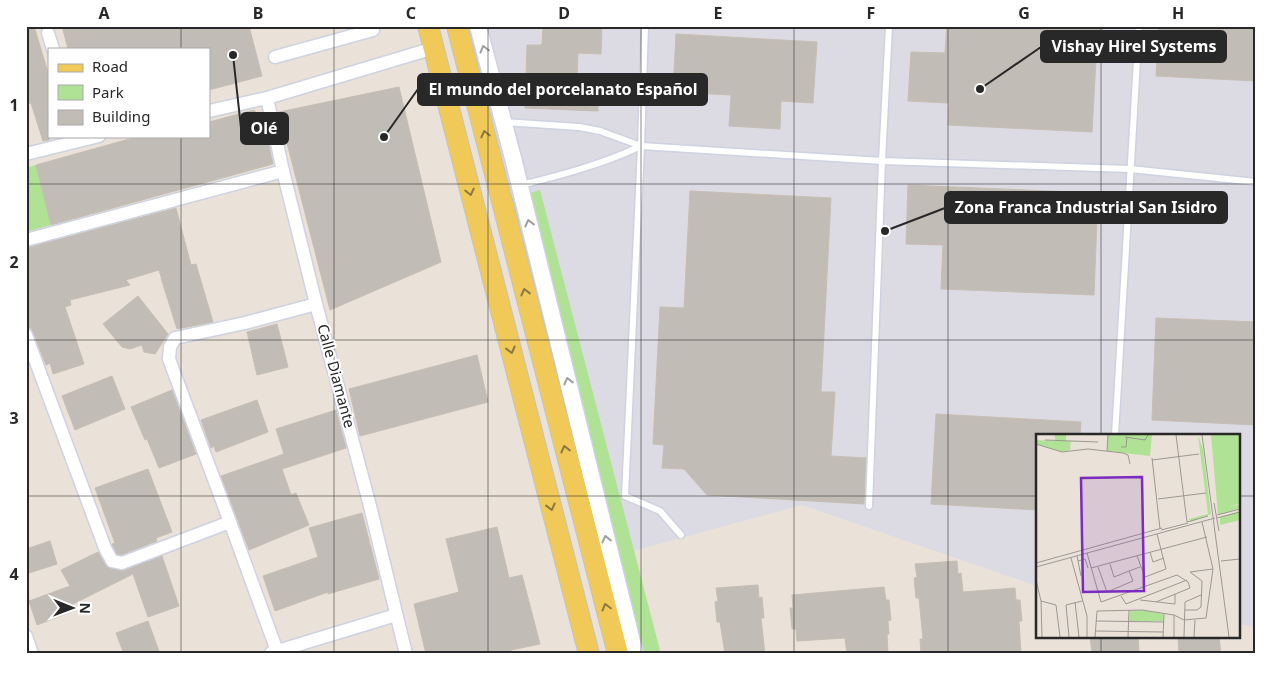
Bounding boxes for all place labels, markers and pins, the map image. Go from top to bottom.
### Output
callout: Vishay Hirel Systems [1041,31,1226,62]
callout: El mundo del porcelanato Español [418,74,707,105]
callout: Olé [241,113,288,144]
callout: Zona Franca Industrial San Isidro [945,192,1227,223]

